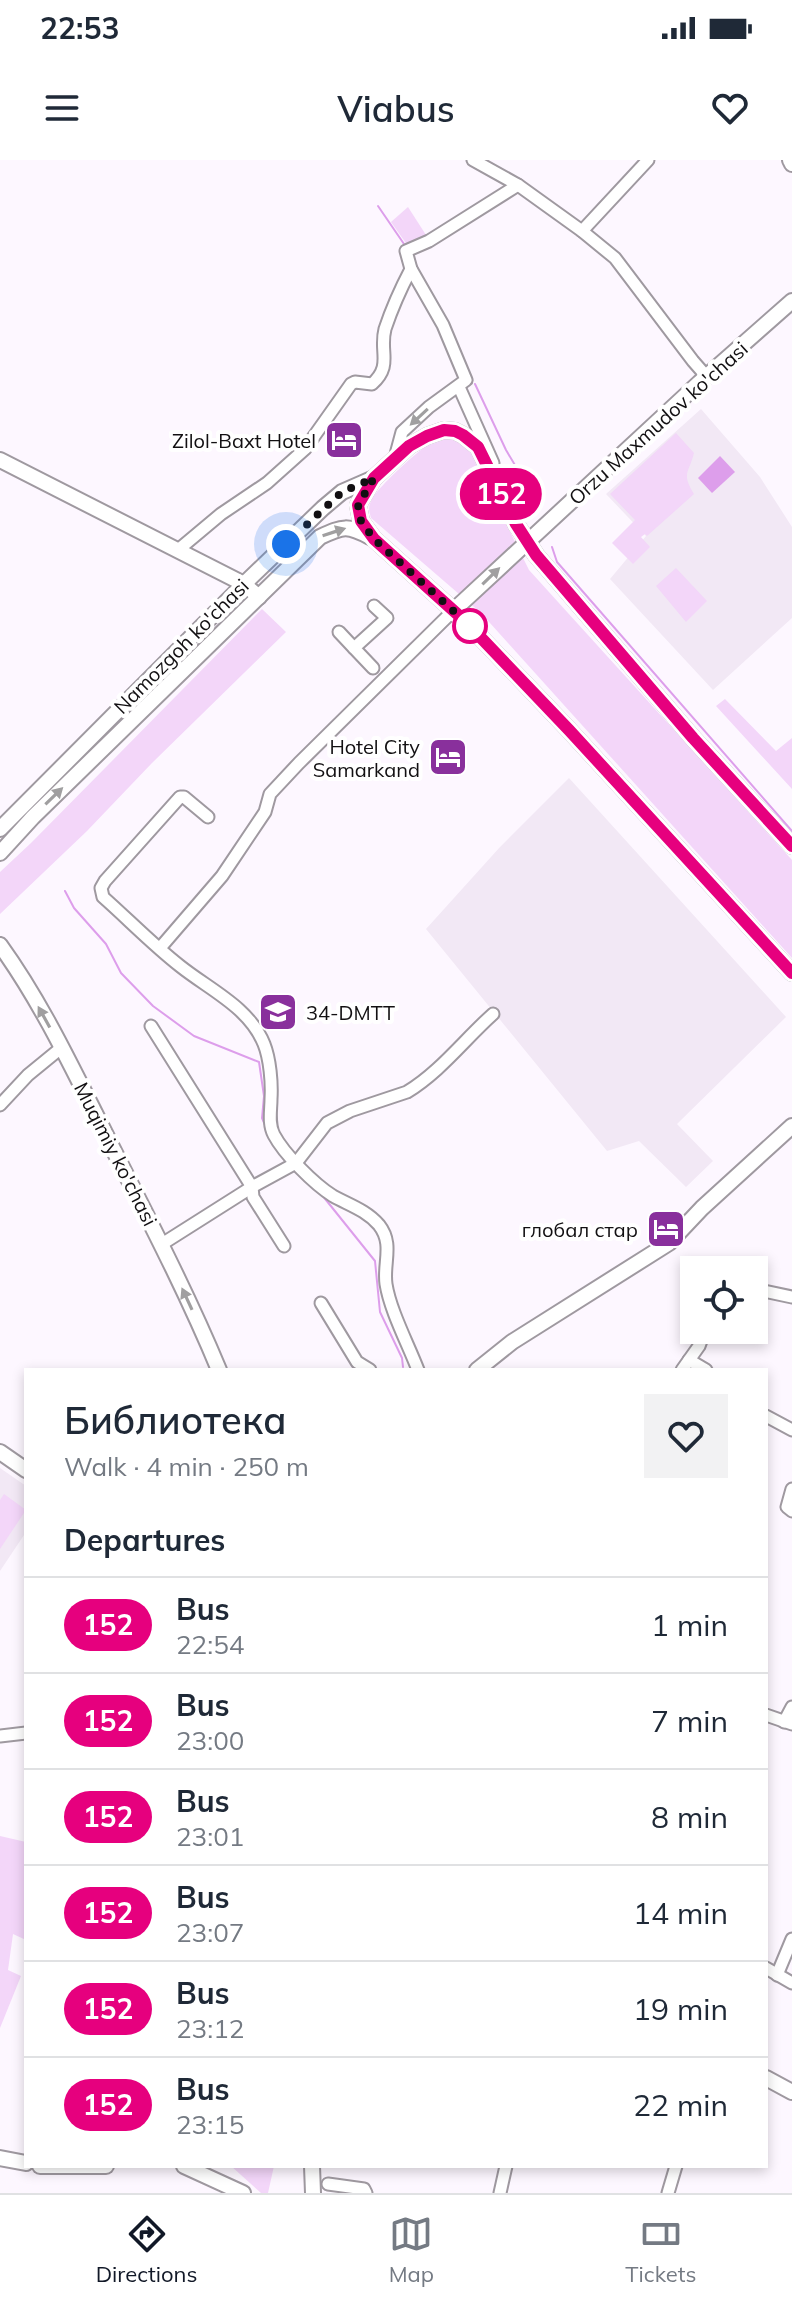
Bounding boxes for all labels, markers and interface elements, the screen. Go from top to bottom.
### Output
text: 22:53 [40,9,119,47]
icon: menu [40,86,84,130]
text: Viabus [337,86,455,131]
icon: heart [708,86,752,130]
street label: Orzu Maxmudov ko'chasi [563,336,753,510]
one-way arrow [410,407,429,425]
hotel icon: Zilol-Baxt Hotel [323,419,365,461]
place label: Zilol-Baxt Hotel [172,428,316,453]
line badge: 152 [455,468,547,520]
text: 152 [476,476,526,511]
your location [266,524,306,564]
one-way arrow [322,526,346,538]
one-way arrow [481,567,500,585]
street label: Namozgoh ko'chasi [108,573,254,719]
unlabelled marker [453,609,487,643]
place label: Hotel City Samarkand [313,734,420,782]
hotel icon: Hotel City Samarkand [427,736,469,778]
one-way arrow [44,788,63,806]
school or university icon: 34-DMTT [257,991,299,1033]
place label: 34-DMTT [306,1000,395,1025]
one-way arrow [37,1006,51,1029]
street label: Muqimiy ko'chasi [69,1078,163,1230]
hotel icon: глобал стар [645,1208,687,1250]
place label: глобал стар [522,1217,638,1242]
map controls [680,1256,768,1344]
button: locate [680,1256,768,1344]
one-way arrow [180,1287,194,1311]
button: heart [644,1394,728,1478]
text: Библиотека [64,1396,287,1444]
text: Walk · 4 min · 250 m [64,1450,309,1483]
text: Departures [64,1521,225,1559]
text: Bus [176,1590,230,1628]
text: 1 min [651,1606,728,1644]
text: 152 [83,1607,133,1642]
text: 22:54 [176,1628,244,1661]
text: Bus [176,1686,230,1724]
text: 7 min [651,1702,728,1740]
text: 152 [83,1703,133,1738]
text: 23:00 [176,1724,244,1757]
text: Bus [176,1782,230,1820]
text: 8 min [651,1798,728,1836]
text: 152 [83,1799,133,1834]
text: 23:01 [176,1820,244,1853]
text: Bus [176,1878,230,1916]
text: 14 min [633,1894,728,1932]
text: 152 [83,1895,133,1930]
text: 23:07 [176,1916,244,1949]
text: Bus [176,1974,230,2012]
text: 19 min [633,1990,728,2028]
text: 152 [83,1991,133,2026]
text: 23:12 [176,2012,244,2045]
text: Bus [176,2070,230,2108]
text: 22 min [633,2086,728,2124]
text: 152 [83,2087,133,2122]
text: 23:15 [176,2108,244,2141]
tab: Directions [96,2212,197,2288]
tab: Map [389,2212,434,2288]
tab: Tickets [625,2212,696,2288]

